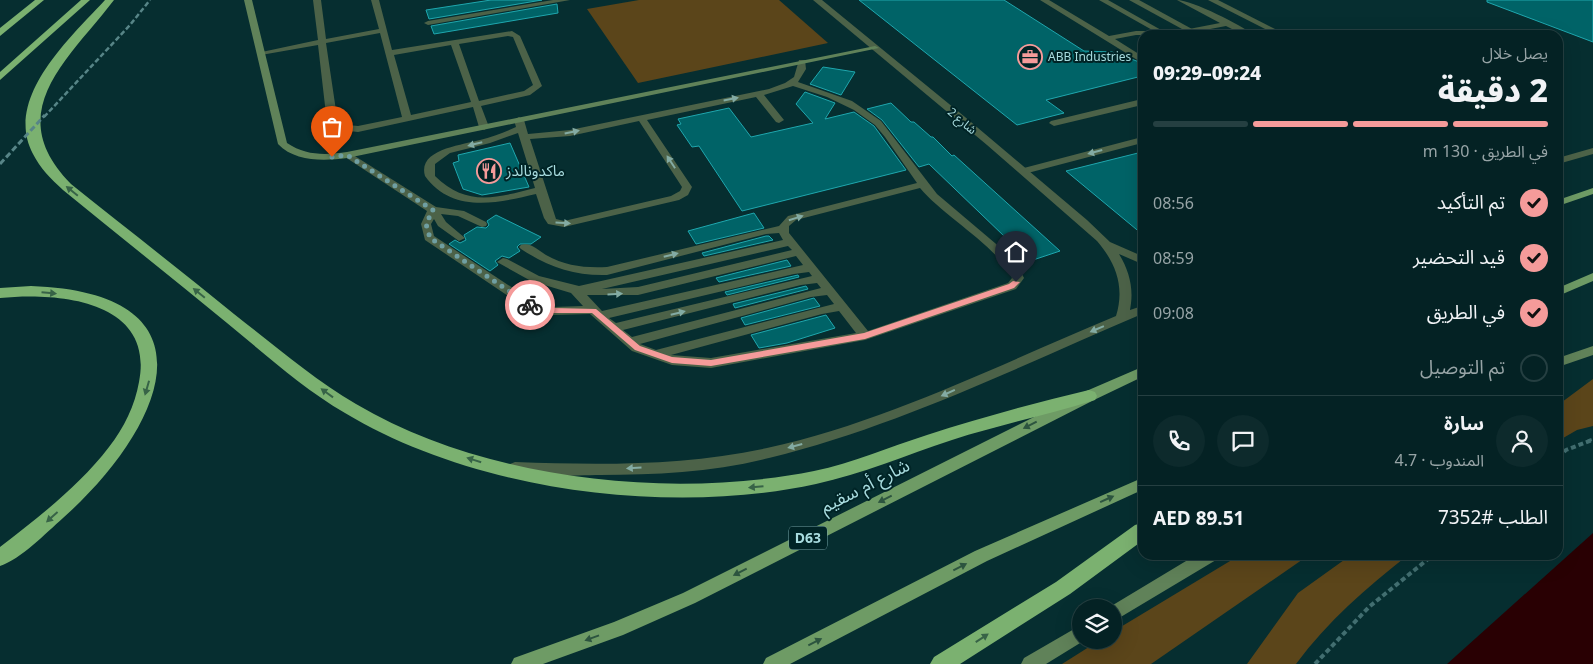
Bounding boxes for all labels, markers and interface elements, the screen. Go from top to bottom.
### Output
text: يصل خلال [1482,42,1548,64]
office icon: ABB Industries [1017,44,1043,70]
place label: ABB Industries [1048,48,1132,65]
text: 09:24–09:29 [1153,60,1261,86]
text: 2 دقيقة [1438,68,1548,111]
one-way arrow [723,95,739,103]
street label: شارع 2 [943,103,981,139]
pin [311,106,353,157]
icon: bag [318,113,346,141]
one-way arrow [564,128,580,136]
one-way arrow [467,140,483,148]
text: في الطريق · 130 m [1423,140,1548,162]
one-way arrow [1088,149,1103,157]
one-way arrow [666,155,675,168]
restaurant icon: ماكدونالدز [476,158,502,184]
place label: ماكدونالدز [505,160,565,180]
one-way arrow [66,186,79,197]
text: تم التأكيد [1437,189,1505,215]
icon: check [1520,189,1548,217]
text: 08:56 [1153,192,1194,214]
one-way arrow [788,214,803,221]
one-way arrow [556,219,572,227]
pin [995,231,1037,282]
icon: home [1002,238,1030,266]
text: قيد التحضير [1413,244,1505,270]
icon: check [1520,244,1548,272]
text: 08:59 [1153,247,1194,269]
one-way arrow [663,251,678,259]
courier [505,280,555,330]
one-way arrow [193,287,206,298]
one-way arrow [41,289,57,297]
one-way arrow [608,289,624,297]
icon: bike [516,291,544,319]
text: في الطريق [1427,299,1505,325]
icon: check [1520,299,1548,327]
text: 09:08 [1153,302,1194,324]
one-way arrow [671,308,686,316]
one-way arrow [1090,325,1105,333]
text: تم التوصيل [1420,354,1505,380]
one-way arrow [142,381,150,396]
one-way arrow [321,388,334,399]
one-way arrow [941,389,955,397]
text: سارة [1444,410,1484,436]
button: phone [1153,415,1205,467]
button: chat [1217,415,1269,467]
button: person [1496,415,1548,467]
one-way arrow [1023,421,1038,429]
one-way arrow [787,442,802,450]
text: المندوب · 4.7 [1395,449,1484,471]
street label: شارع أم سقيم [816,452,915,521]
one-way arrow [466,456,481,464]
one-way arrow [626,465,642,473]
one-way arrow [748,483,764,491]
one-way arrow [878,495,892,503]
one-way arrow [1100,495,1114,503]
text: الطلب #7352 [1438,504,1548,530]
text: AED 89.51 [1153,505,1244,531]
one-way arrow [46,511,58,523]
road number: D63 [789,526,827,550]
one-way arrow [953,563,967,571]
one-way arrow [733,568,747,576]
map controls [1072,599,1122,649]
button: layers [1072,599,1122,649]
one-way arrow [975,633,988,642]
one-way arrow [584,634,599,642]
one-way arrow [808,638,823,646]

